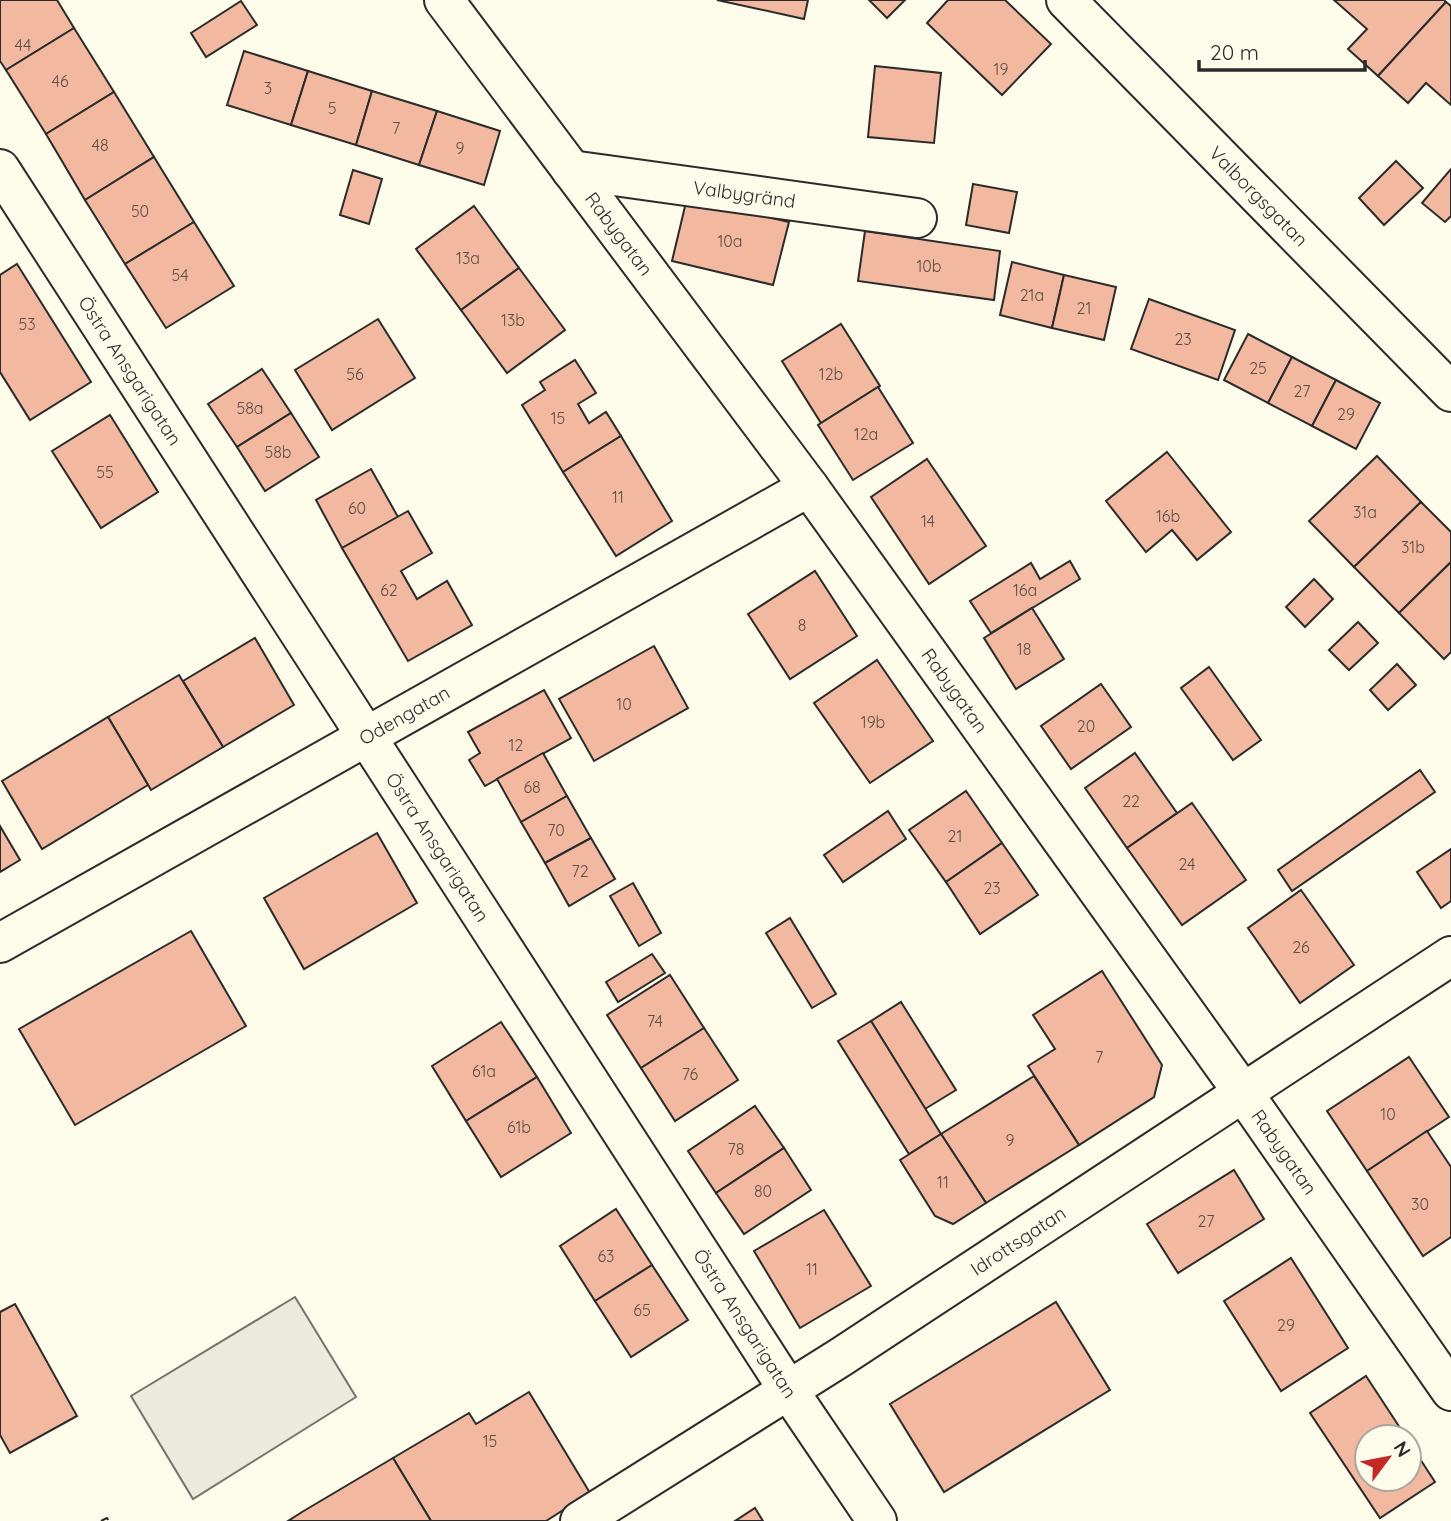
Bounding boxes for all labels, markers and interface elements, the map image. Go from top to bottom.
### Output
scale bar [1199,28,1365,72]
house number: 44 [15,35,31,55]
text: 20 m [1210,39,1259,65]
house number: 19 [994,59,1008,79]
house number: 46 [51,71,69,91]
house number: 3 [264,78,272,98]
house number: 5 [328,98,336,118]
house number: 7 [392,118,400,138]
house number: 48 [91,135,109,155]
house number: 9 [456,138,465,158]
street label: Valborgsgatan [1204,141,1313,251]
street label: Valbygränd [692,175,797,213]
street label: Rabygatan [580,187,658,280]
house number: 50 [131,201,149,221]
house number: 10a [717,231,743,251]
house number: 13a [456,248,480,268]
house number: 10b [916,256,942,276]
house number: 54 [171,265,189,285]
house number: 21a [1020,285,1044,305]
street label: Östra Ansgarigatan [73,292,187,450]
house number: 21 [1077,298,1091,318]
house number: 13b [501,310,525,330]
house number: 53 [18,314,36,334]
house number: 23 [1174,329,1192,349]
house number: 25 [1249,358,1267,378]
house number: 56 [346,364,364,384]
house number: 12b [819,364,843,384]
house number: 27 [1294,381,1310,401]
house number: 58a [236,398,264,418]
house number: 29 [1337,404,1355,424]
house number: 15 [551,408,565,428]
house number: 12a [854,424,878,444]
house number: 58b [264,442,292,462]
house number: 55 [96,462,114,482]
house number: 11 [612,487,624,507]
house number: 60 [348,498,366,518]
house number: 31a [1353,502,1377,522]
house number: 16b [1156,506,1180,526]
house number: 14 [921,511,935,531]
house number: 31b [1401,537,1425,557]
house number: 62 [380,580,398,600]
house number: 16a [1013,580,1037,600]
house number: 8 [798,615,806,635]
house number: 18 [1017,639,1031,659]
street label: Rabygatan [916,643,993,738]
street label: Odengatan [355,680,454,750]
house number: 10 [616,694,632,714]
house number: 19b [861,712,885,732]
house number: 20 [1077,716,1095,736]
house number: 12 [509,735,524,755]
street label: Östra Ansgarigatan [381,768,495,926]
house number: 68 [523,777,541,797]
house number: 22 [1122,791,1140,811]
house number: 70 [547,820,565,840]
house number: 21 [948,826,962,846]
house number: 24 [1178,854,1196,874]
house number: 72 [571,861,589,881]
house number: 23 [983,878,1001,898]
house number: 26 [1292,937,1310,957]
house number: 74 [647,1011,663,1031]
house number: 7 [1095,1047,1103,1067]
house number: 61a [472,1061,496,1081]
house number: 76 [682,1064,699,1084]
house number: 10 [1380,1104,1396,1124]
street label: Rabygatan [1246,1105,1322,1199]
house number: 61b [507,1117,531,1137]
house number: 9 [1006,1130,1015,1150]
house number: 78 [728,1139,744,1159]
house number: 11 [937,1172,949,1192]
house number: 80 [754,1181,772,1201]
house number: 30 [1411,1194,1429,1214]
street label: Idrottsgatan [966,1201,1070,1281]
house number: 27 [1198,1211,1214,1231]
street label: Östra Ansgarigatan [688,1244,802,1403]
house number: 63 [598,1246,615,1266]
house number: 11 [806,1259,818,1279]
house number: 65 [633,1300,651,1320]
house number: 29 [1277,1315,1295,1335]
north arrow [1353,1423,1423,1493]
house number: 15 [483,1431,497,1451]
text: N [1389,1437,1416,1461]

